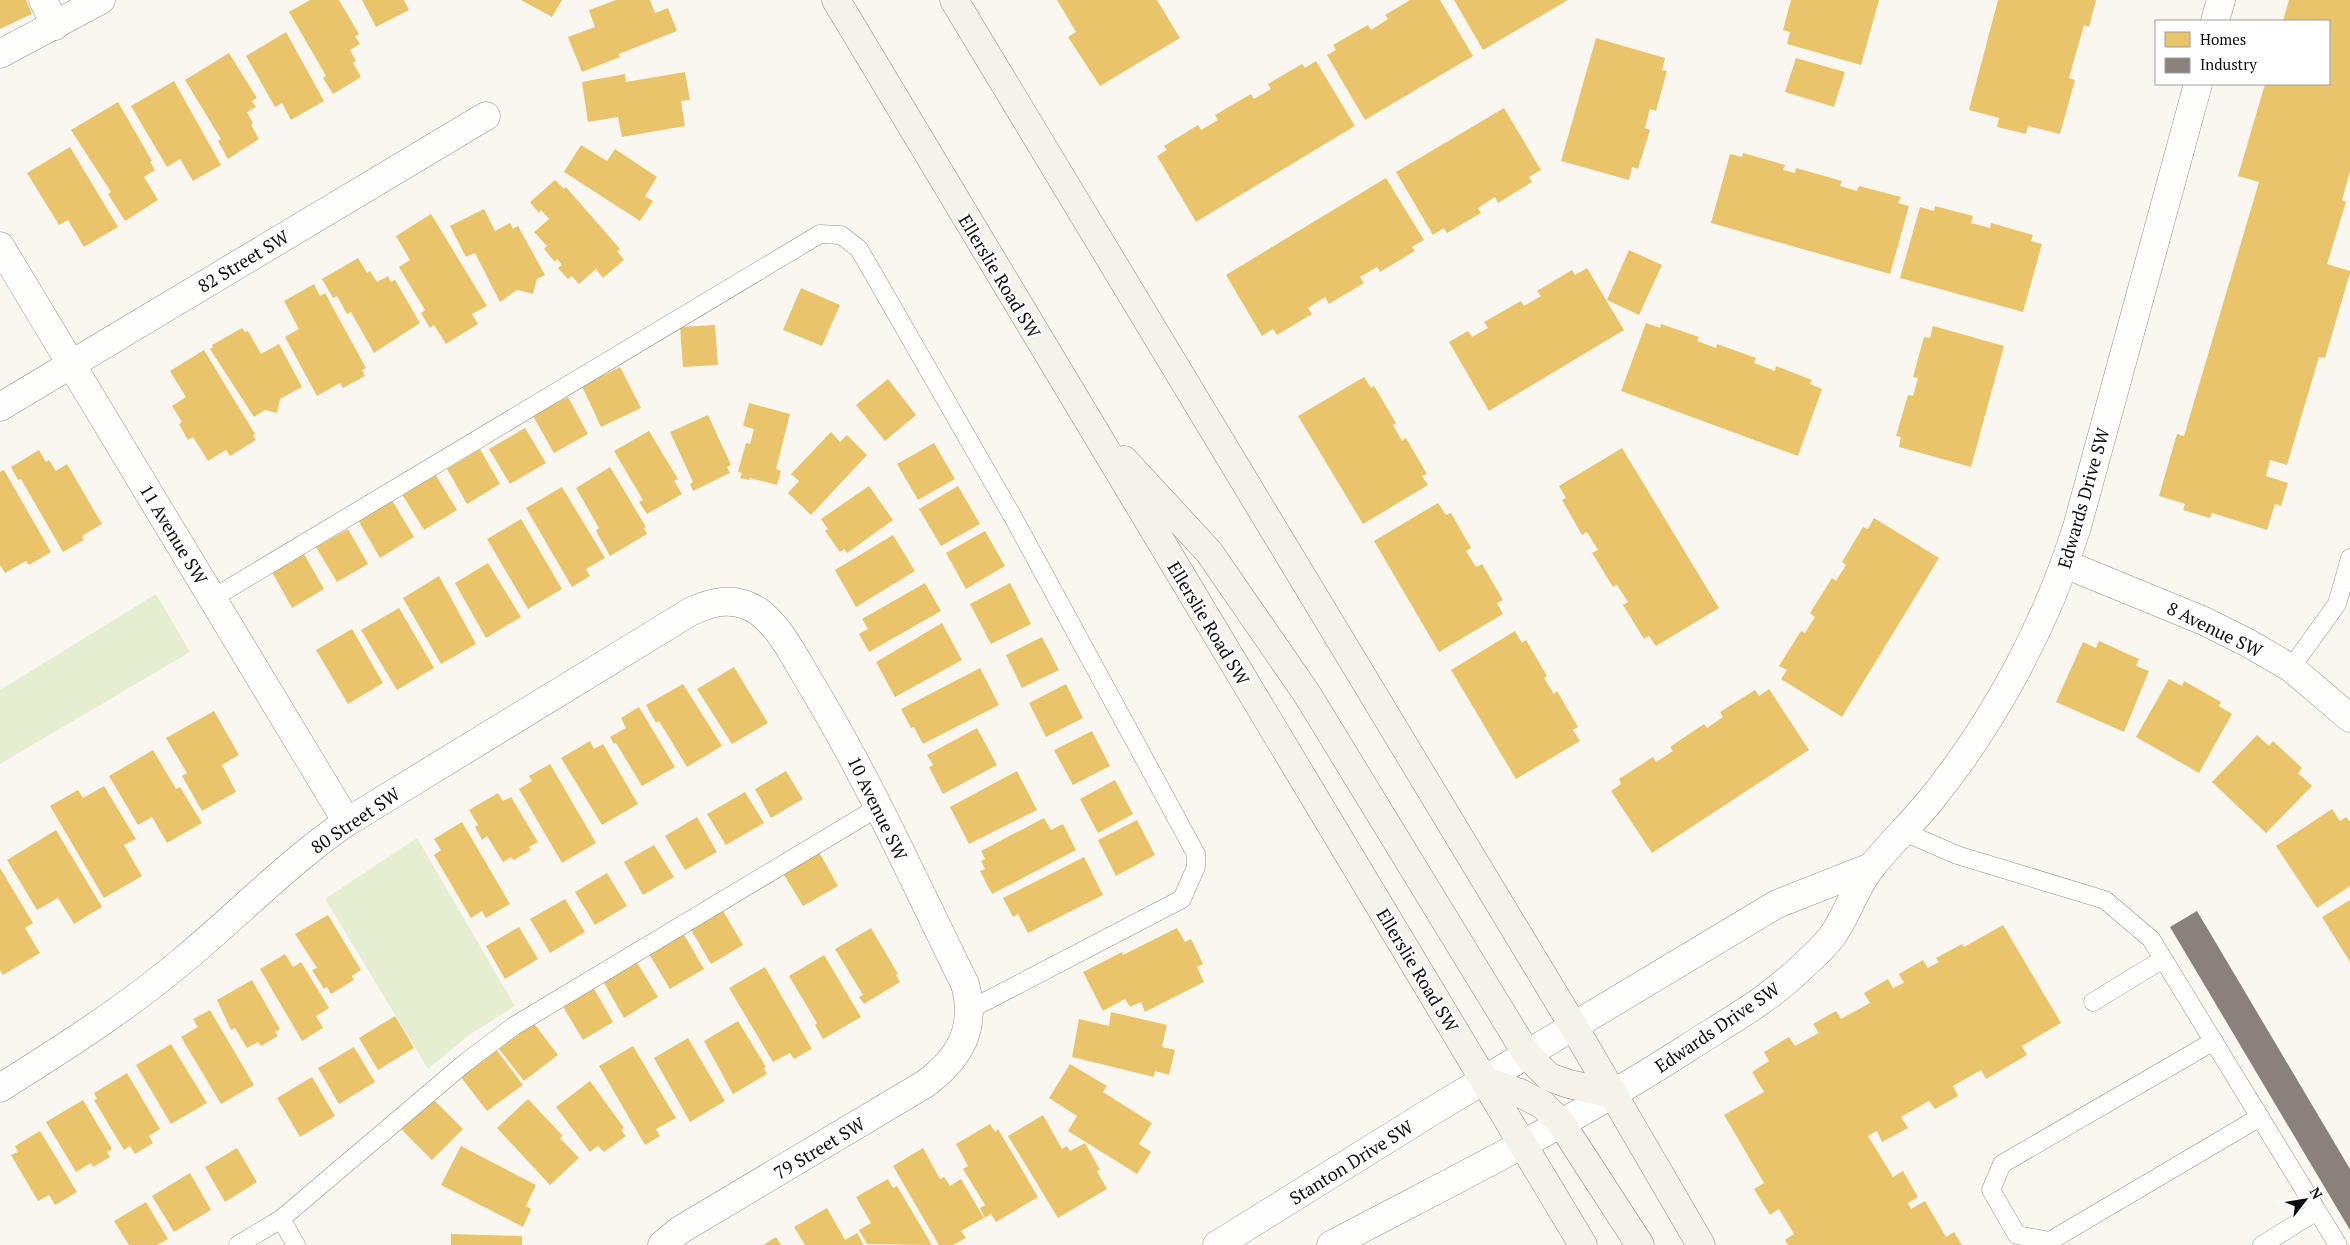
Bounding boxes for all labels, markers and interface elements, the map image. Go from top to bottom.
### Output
legend [2155,20,2330,85]
text: Homes [2200,29,2246,49]
text: Industry [2200,54,2257,74]
street label: Ellerslie Road SW [954,210,1047,342]
street label: 82 Street SW [193,224,293,298]
street label: Edwards Drive SW [2051,425,2115,571]
street label: 11 Avenue SW [135,479,213,589]
street label: Ellerslie Road SW [1163,557,1256,689]
street label: 8 Avenue SW [2163,596,2267,663]
street label: 10 Avenue SW [842,752,914,864]
street label: 80 Street SW [306,781,404,859]
street label: Ellerslie Road SW [1372,904,1465,1036]
street label: Edwards Drive SW [1650,976,1784,1078]
street label: 79 Street SW [769,1111,869,1185]
street label: Stanton Drive SW [1285,1114,1418,1210]
north arrow [2280,1175,2330,1225]
text: N [2306,1184,2328,1203]

